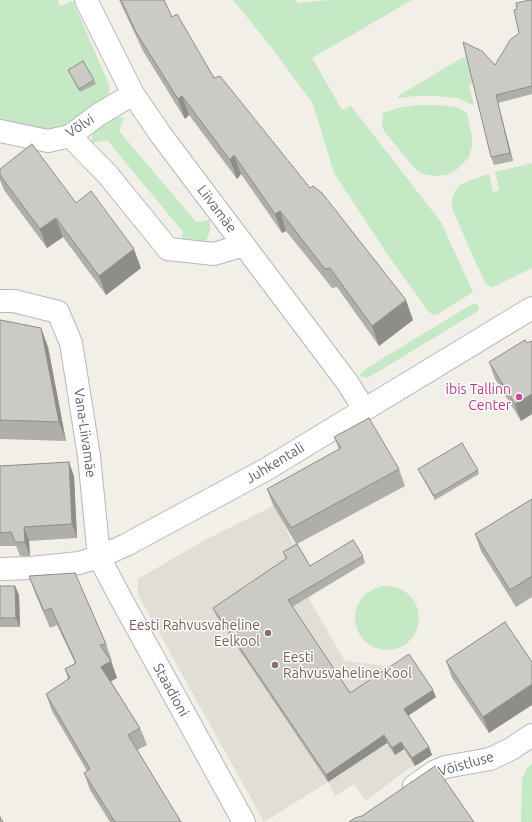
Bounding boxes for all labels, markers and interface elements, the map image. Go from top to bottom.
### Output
street label: Võlvi [63,111,97,141]
street label: Liivamäe [194,182,240,236]
place label: ibis Tallinn Center [446,381,511,414]
street label: Vana-Liivamäe [70,387,100,479]
marker: ibis Tallinn Center [514,392,524,402]
street label: Juhkentali [243,439,307,487]
place label: Eesti Rahvusvaheline Eelkool [129,617,260,650]
marker: Eesti Rahvusvaheline Eelkool [263,628,273,638]
place label: Eesti Rahvusvaheline Kool [283,649,412,682]
street label: Staadioni [150,660,192,720]
marker: Eesti Rahvusvaheline Kool [270,660,280,670]
street label: Võistluse [436,748,496,780]

